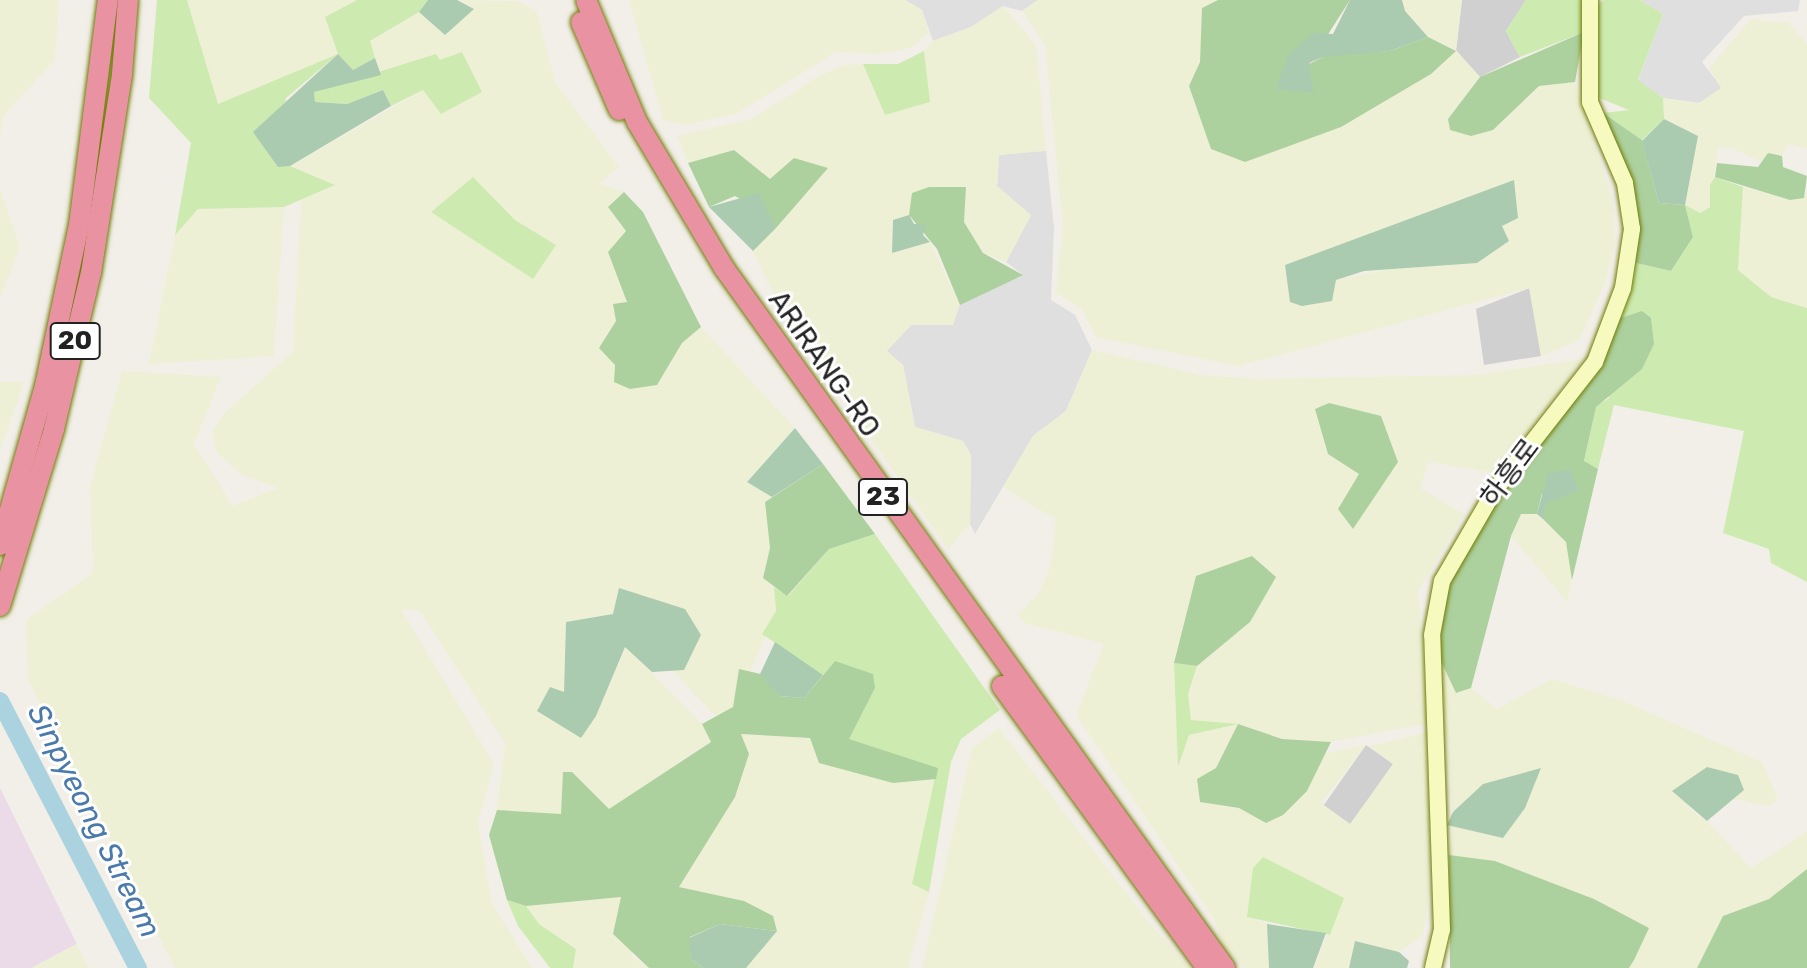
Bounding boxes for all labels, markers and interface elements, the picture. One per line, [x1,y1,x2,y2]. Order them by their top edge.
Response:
street label: ARIRANG-RO [761,284,887,444]
road number: 20 [49,319,101,363]
street label: 하흥로 [1473,432,1547,514]
road number: 23 [857,475,909,519]
water label: Sinpyeong Stream [20,698,168,944]

